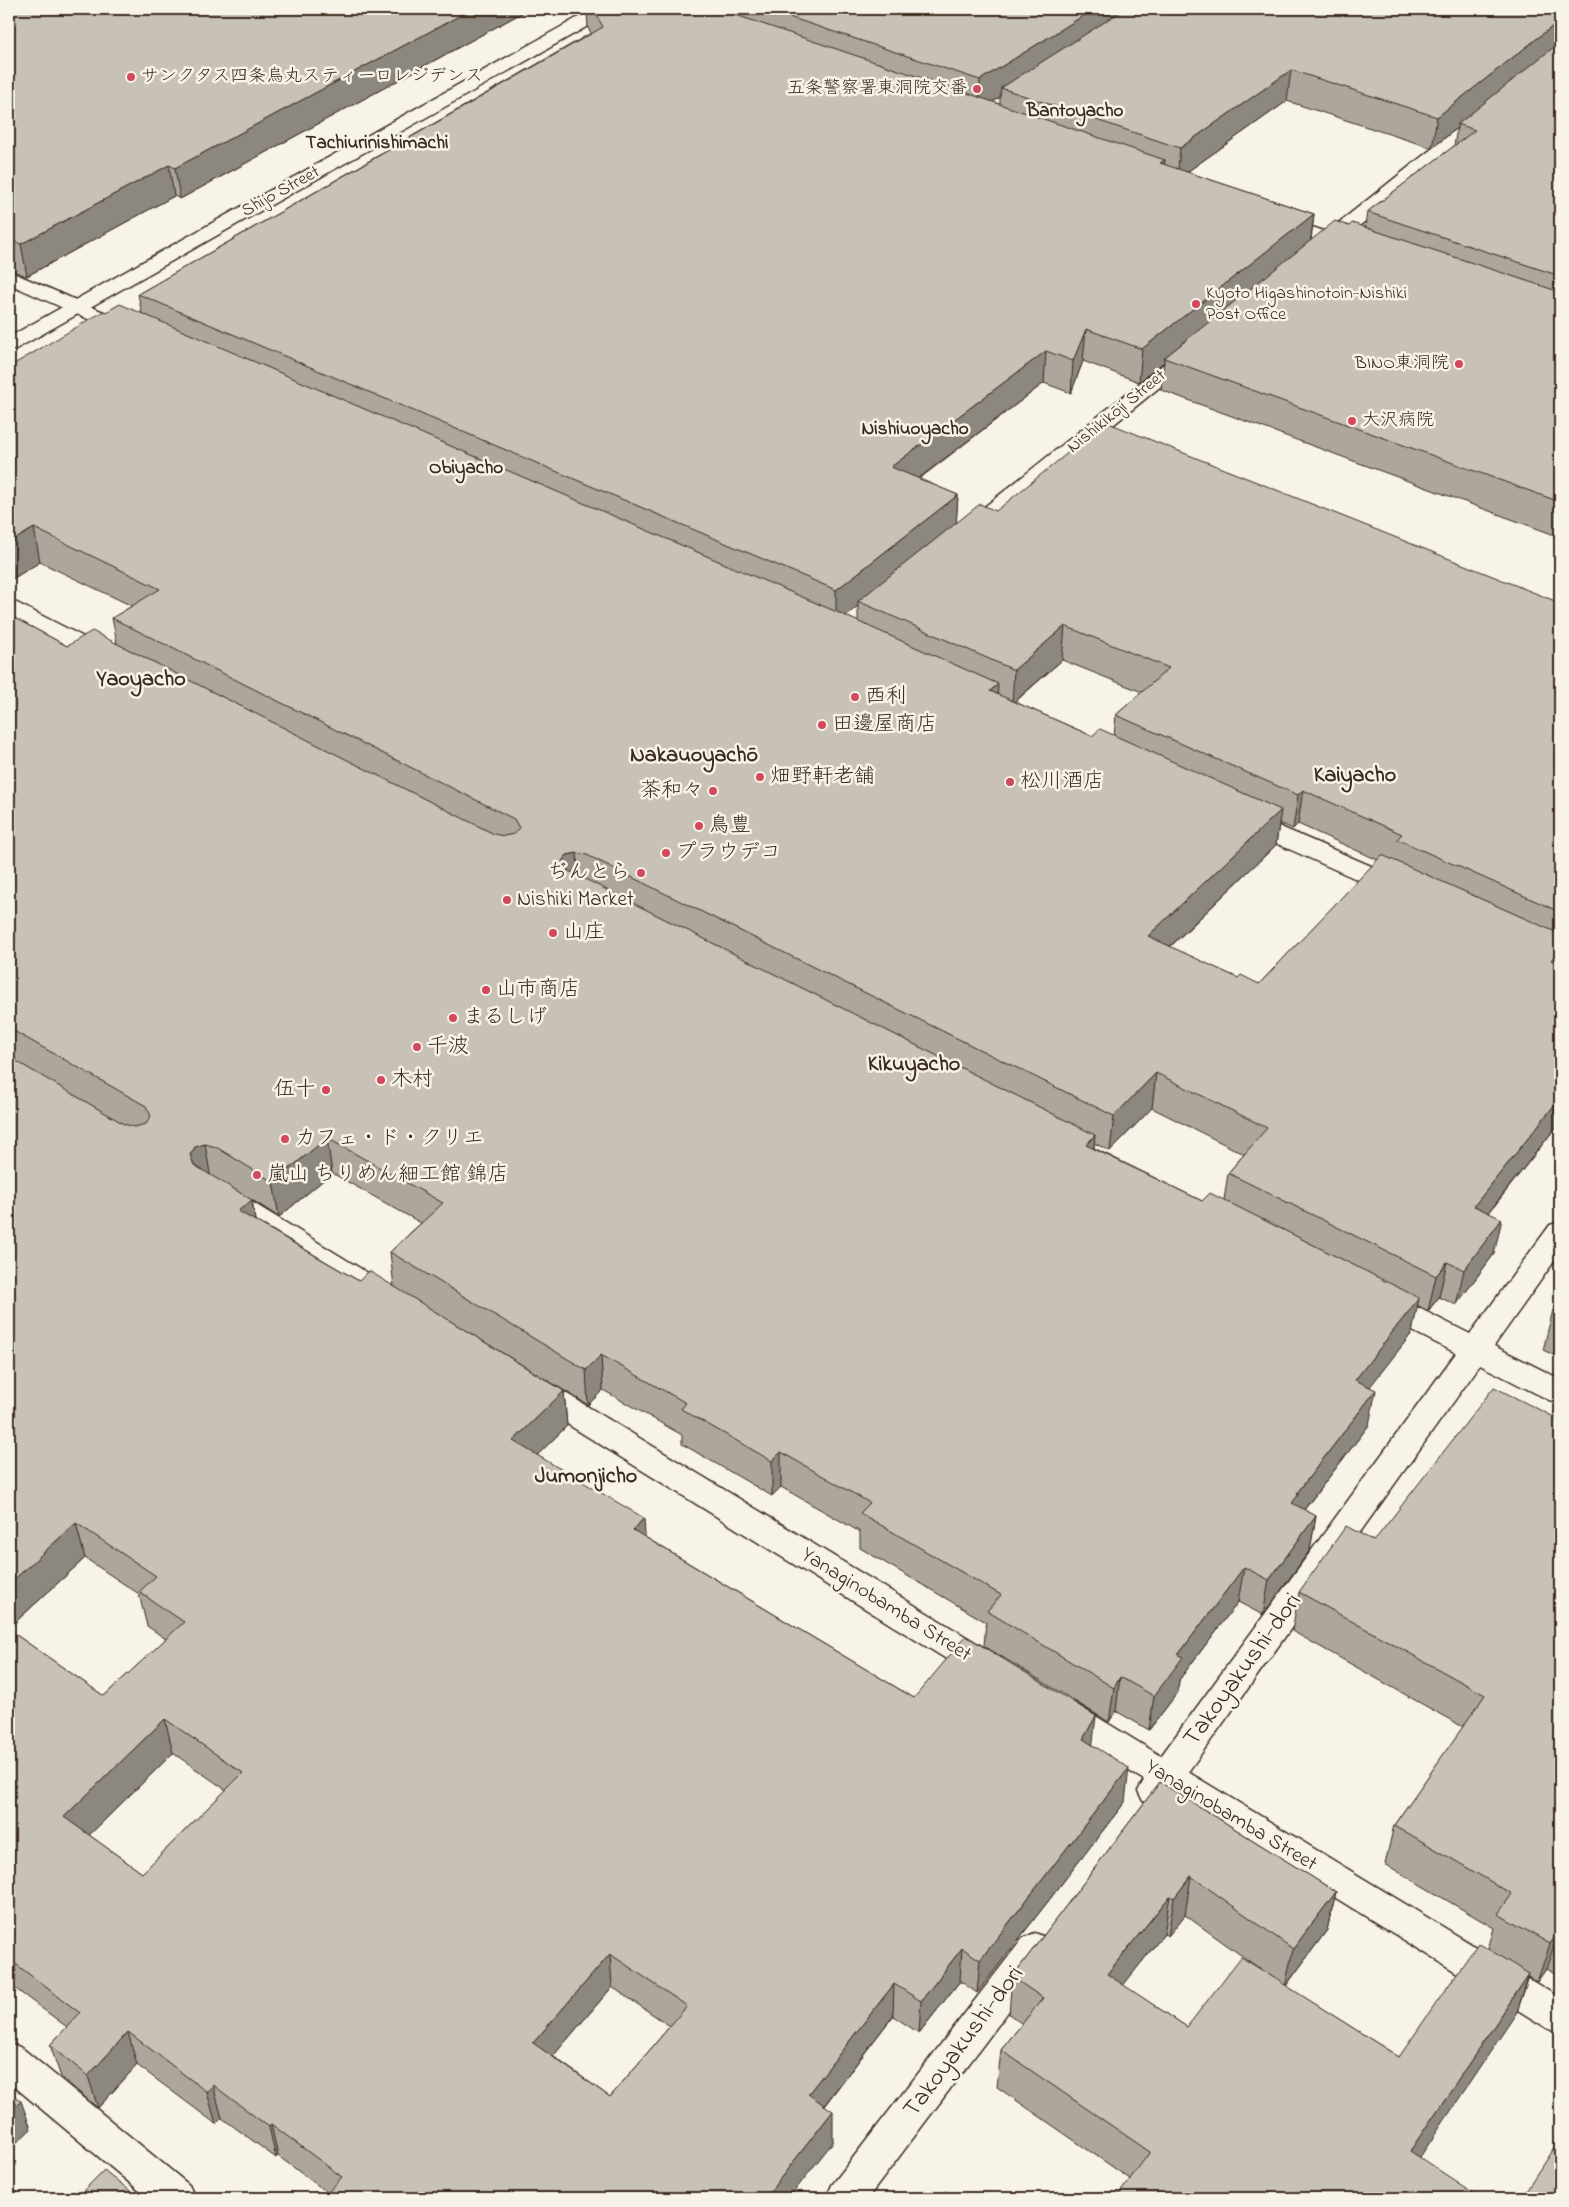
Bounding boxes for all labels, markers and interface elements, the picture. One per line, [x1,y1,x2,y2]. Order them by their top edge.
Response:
place label: サンクタス四条烏丸スティーロレジデンス [141,64,483,90]
marker: サンクタス四条烏丸スティーロレジデンス [125,71,137,83]
place label: 五条警察署東洞院交番 [787,76,967,102]
marker: 五条警察署東洞院交番 [971,83,983,95]
district label: Bantoyacho [1026,98,1124,127]
district label: Tachiurinishimachi [306,130,448,157]
street label: Shijo Street [237,160,325,224]
place label: Kyoto Higashinotoin-Nishiki Post Office [1206,281,1407,328]
marker: Kyoto Higashinotoin-Nishiki Post Office [1190,298,1202,310]
place label: BINO東洞院 [1354,351,1449,377]
marker: BINO東洞院 [1453,358,1465,370]
street label: Nishikikōji Street [1062,364,1172,460]
place label: 大沢病院 [1362,408,1434,434]
marker: 大沢病院 [1346,415,1358,427]
district label: Nishiuoyacho [861,416,969,445]
district label: Obiyacho [429,455,503,484]
district label: Yaoyacho [95,664,186,697]
place label: 西利 [865,682,907,712]
marker: 西利 [849,691,861,703]
place label: 田邊屋商店 [832,710,937,740]
marker: 田邊屋商店 [816,719,828,731]
district label: Nakauoyachō [630,740,758,773]
district label: Kaiyacho [1314,760,1396,793]
place label: 畑野軒老舗 [770,762,875,792]
place label: 松川酒店 [1020,767,1104,797]
marker: 畑野軒老舗 [754,771,766,783]
place label: 茶和々 [640,776,703,806]
marker: 松川酒店 [1004,776,1016,788]
marker: 茶和々 [707,785,719,797]
place label: 鳥豊 [709,811,751,841]
marker: 鳥豊 [693,820,705,832]
place label: プラウデコ [676,838,781,868]
marker: プラウデコ [660,847,672,859]
place label: ぢんとら [547,858,631,888]
marker: ぢんとら [635,867,647,879]
place label: Nishiki Market [517,885,634,915]
marker: Nishiki Market [501,894,513,906]
place label: 山庄 [563,918,605,948]
marker: 山庄 [547,927,559,939]
place label: 山市商店 [496,975,580,1005]
marker: 山市商店 [480,984,492,996]
place label: まるしげ [463,1003,547,1033]
marker: まるしげ [447,1012,459,1024]
place label: 千波 [427,1032,469,1062]
marker: 千波 [411,1041,423,1053]
district label: Kikuyacho [868,1049,960,1082]
place label: 木村 [391,1065,433,1095]
marker: 木村 [375,1074,387,1086]
place label: 伍十 [274,1075,316,1105]
marker: 伍十 [320,1084,332,1096]
place label: カフェ・ド・クリエ [295,1124,484,1154]
marker: カフェ・ド・クリエ [279,1133,291,1145]
place label: 嵐山 ちりめん細工館 錦店 [267,1160,509,1190]
marker: 嵐山 ちりめん細工館 錦店 [251,1169,263,1181]
district label: Jumonjicho [535,1461,637,1493]
street label: Yanaginobamba Street [794,1540,977,1671]
street label: Takoyakushi-dori [1175,1586,1312,1755]
street label: Yanaginobamba Street [1138,1753,1323,1881]
street label: Takoyakushi-dori [895,1958,1034,2126]

